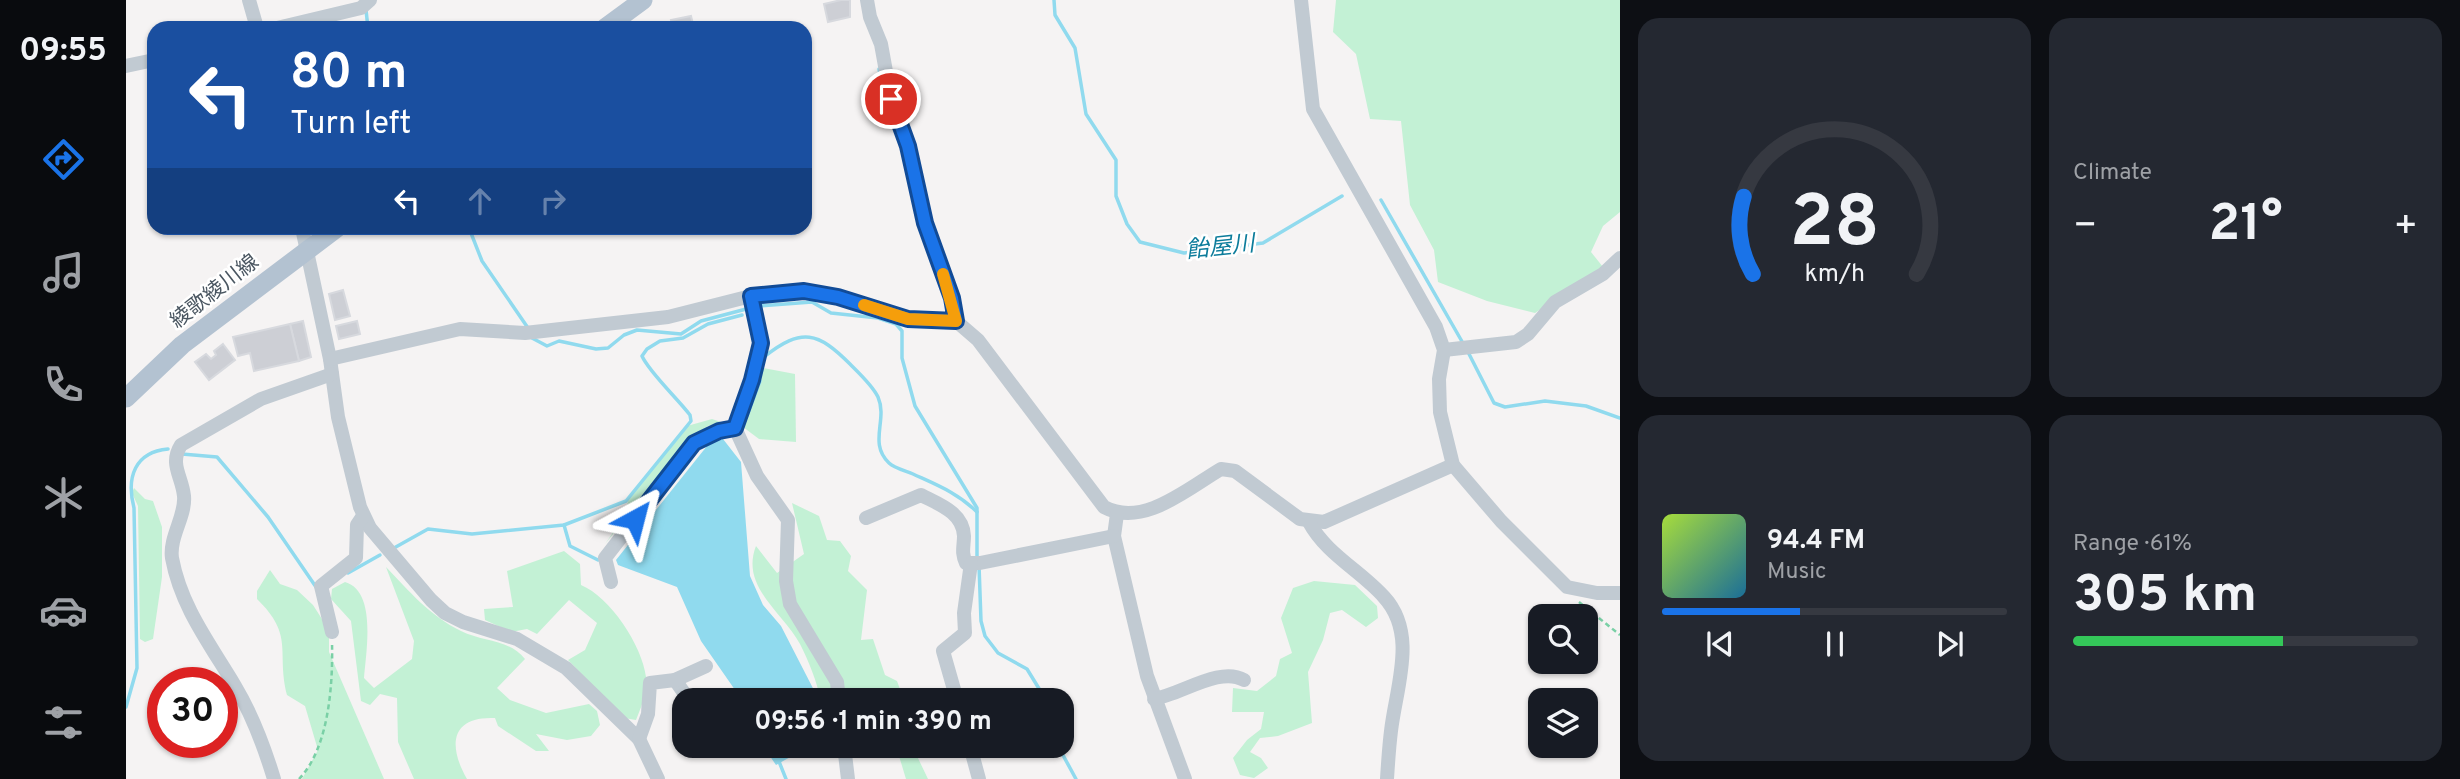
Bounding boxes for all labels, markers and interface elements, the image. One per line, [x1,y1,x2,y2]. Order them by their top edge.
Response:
text: 09:55 [19,32,107,72]
text: 80 m [290,44,407,106]
icon: left [175,49,266,140]
pin [861,69,921,129]
icon: arrive [872,80,910,118]
text: Turn left [290,105,411,145]
icon: directions [39,135,88,184]
text: Climate [2073,159,2152,188]
text: 28 [1789,180,1880,272]
icon: left [388,182,426,220]
icon: ahead [461,182,499,220]
icon: right [534,182,572,220]
text: 21° [2208,193,2283,259]
text: − [2073,203,2098,252]
text: + [2393,203,2418,252]
water label: 飴屋川 [1184,230,1259,267]
icon: music [39,248,88,297]
street label: 綾歌綾川線 [165,249,265,335]
text: km/h [1804,258,1865,290]
icon: phone [39,360,88,409]
icon: climate [39,473,88,522]
position arrow [598,482,672,556]
text: 94.4 FM [1767,525,1865,558]
text: Range · 61% [2073,530,2192,559]
text: Music [1767,558,1827,587]
text: 305 km [2073,564,2257,630]
icon: car [39,586,88,635]
map controls [1528,604,1598,758]
button: search [1528,604,1598,674]
icon: previous [1701,625,1739,663]
icon: pause [1816,625,1854,663]
icon: next [1931,625,1969,663]
speed limit sign: 30 [147,667,238,758]
button: layers [1528,688,1598,758]
icon: filters [39,698,88,747]
text: 09:56 · 1 min · 390 m [754,706,992,739]

